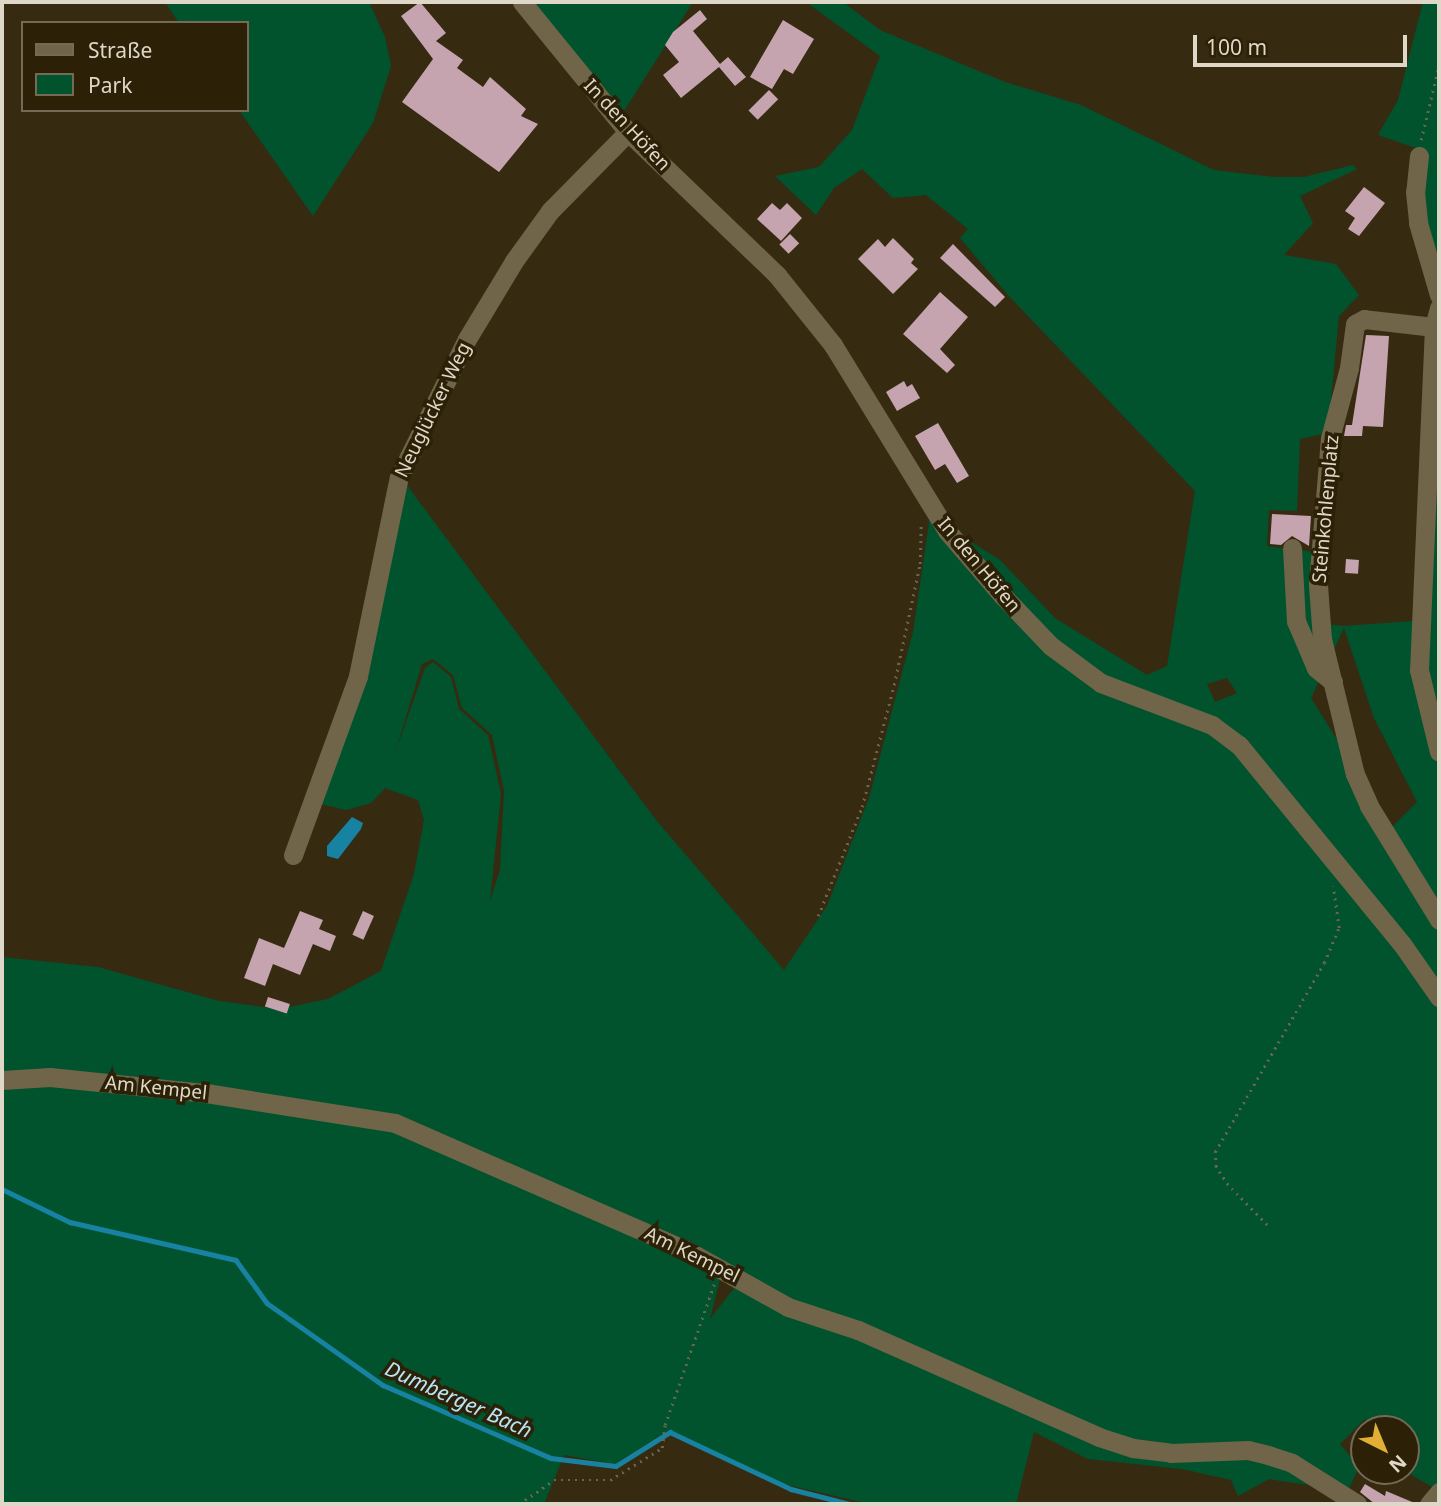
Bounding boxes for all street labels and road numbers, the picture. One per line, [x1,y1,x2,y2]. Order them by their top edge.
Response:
street label: In den Höfen [579,75,675,175]
street label: Neuglücker Weg [390,339,476,481]
street label: Steinkohlenplatz [1308,434,1344,584]
street label: In den Höfen [933,513,1025,617]
street label: Am Kempel [104,1071,208,1105]
street label: Am Kempel [641,1222,743,1288]

